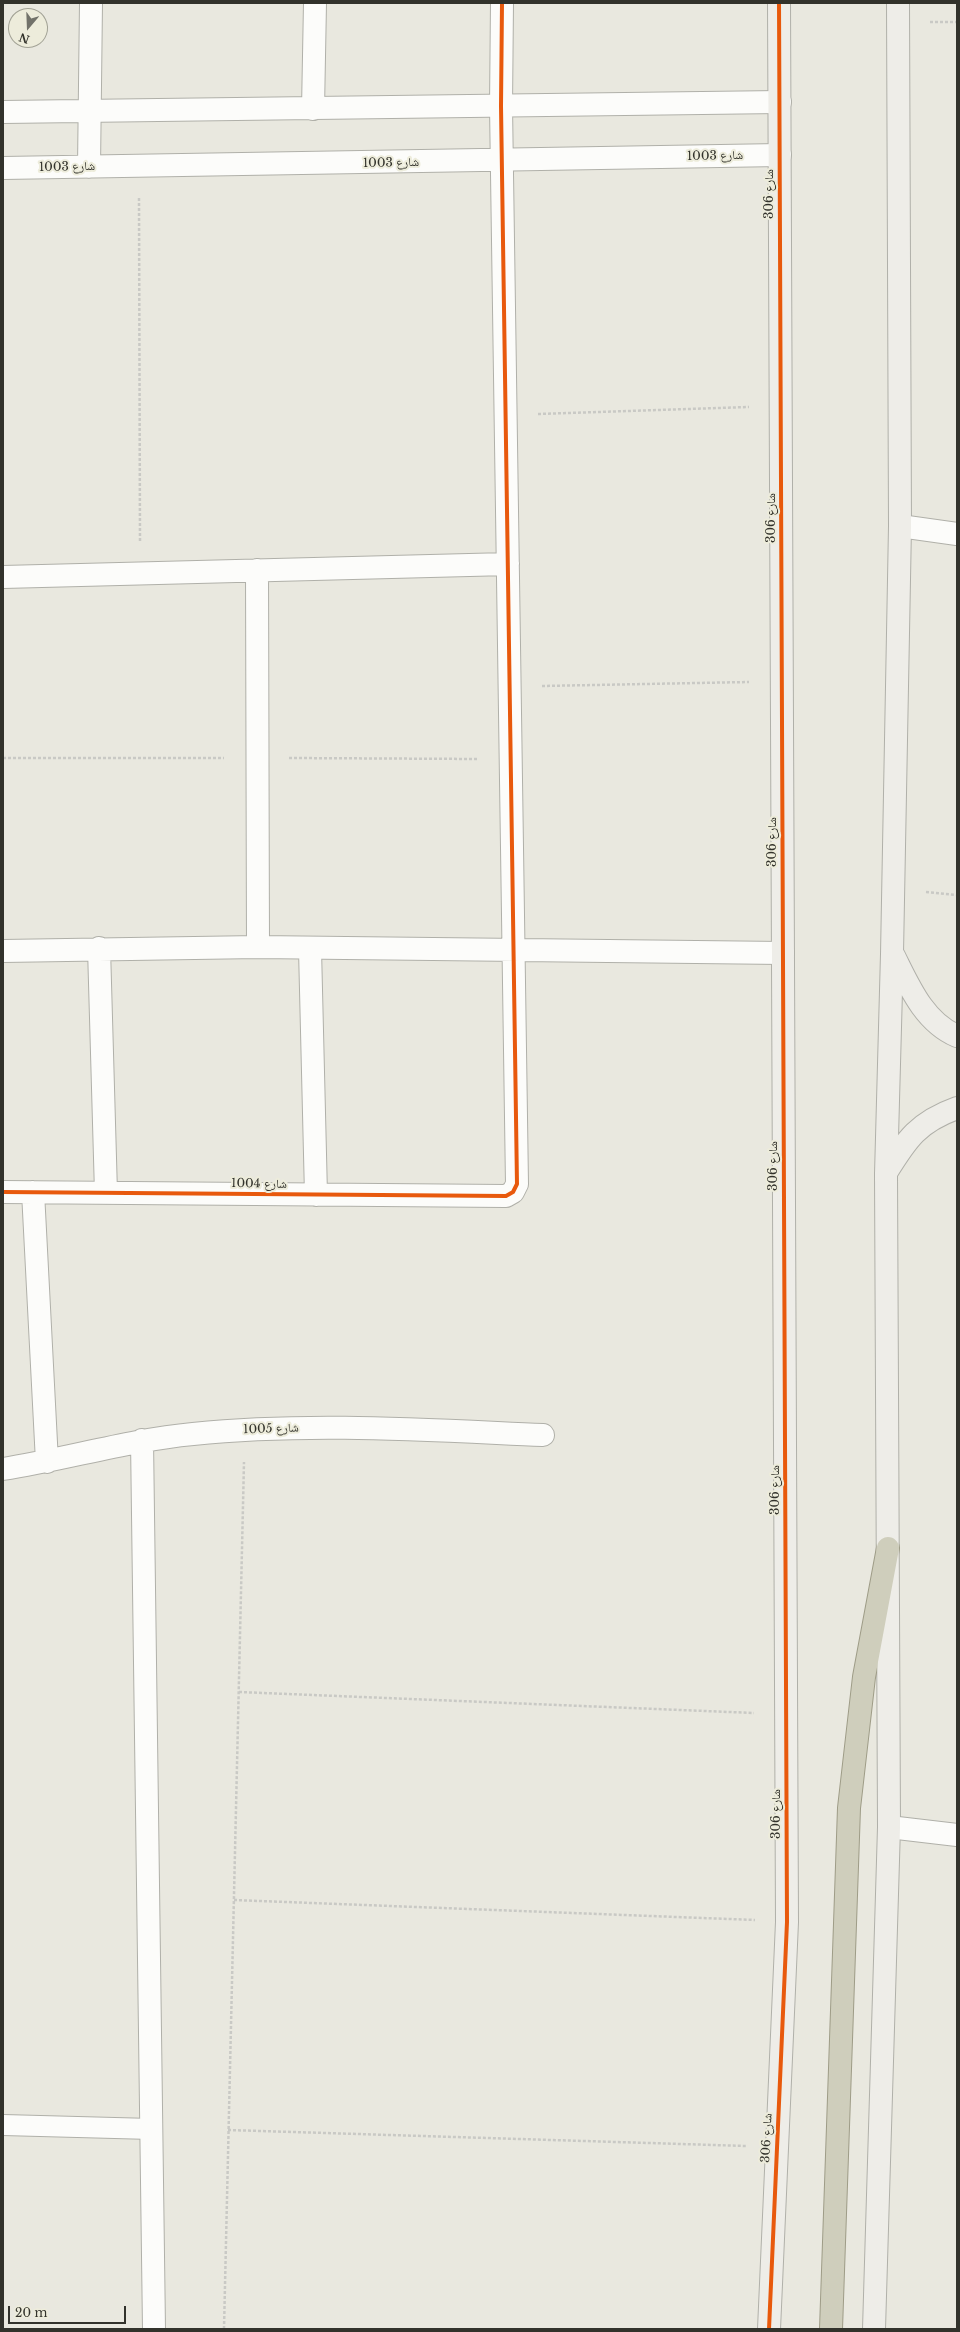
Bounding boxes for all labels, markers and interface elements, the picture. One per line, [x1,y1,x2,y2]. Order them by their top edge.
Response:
north arrow [8,8,48,48]
text: N [17,30,32,47]
street label: شارع 1003 [687,148,743,164]
street label: شارع 1003 [363,155,419,171]
street label: شارع 1003 [39,159,95,175]
street label: شارع 306 [763,169,777,219]
street label: شارع 306 [765,493,779,543]
street label: شارع 306 [766,817,780,867]
street label: شارع 306 [767,1141,781,1191]
street label: شارع 1004 [231,1176,287,1192]
street label: شارع 1005 [243,1421,299,1437]
street label: شارع 306 [769,1465,783,1515]
street label: شارع 306 [770,1789,784,1839]
street label: شارع 306 [759,2113,775,2163]
scale bar [10,2298,128,2324]
text: 20 m [15,2305,47,2320]

